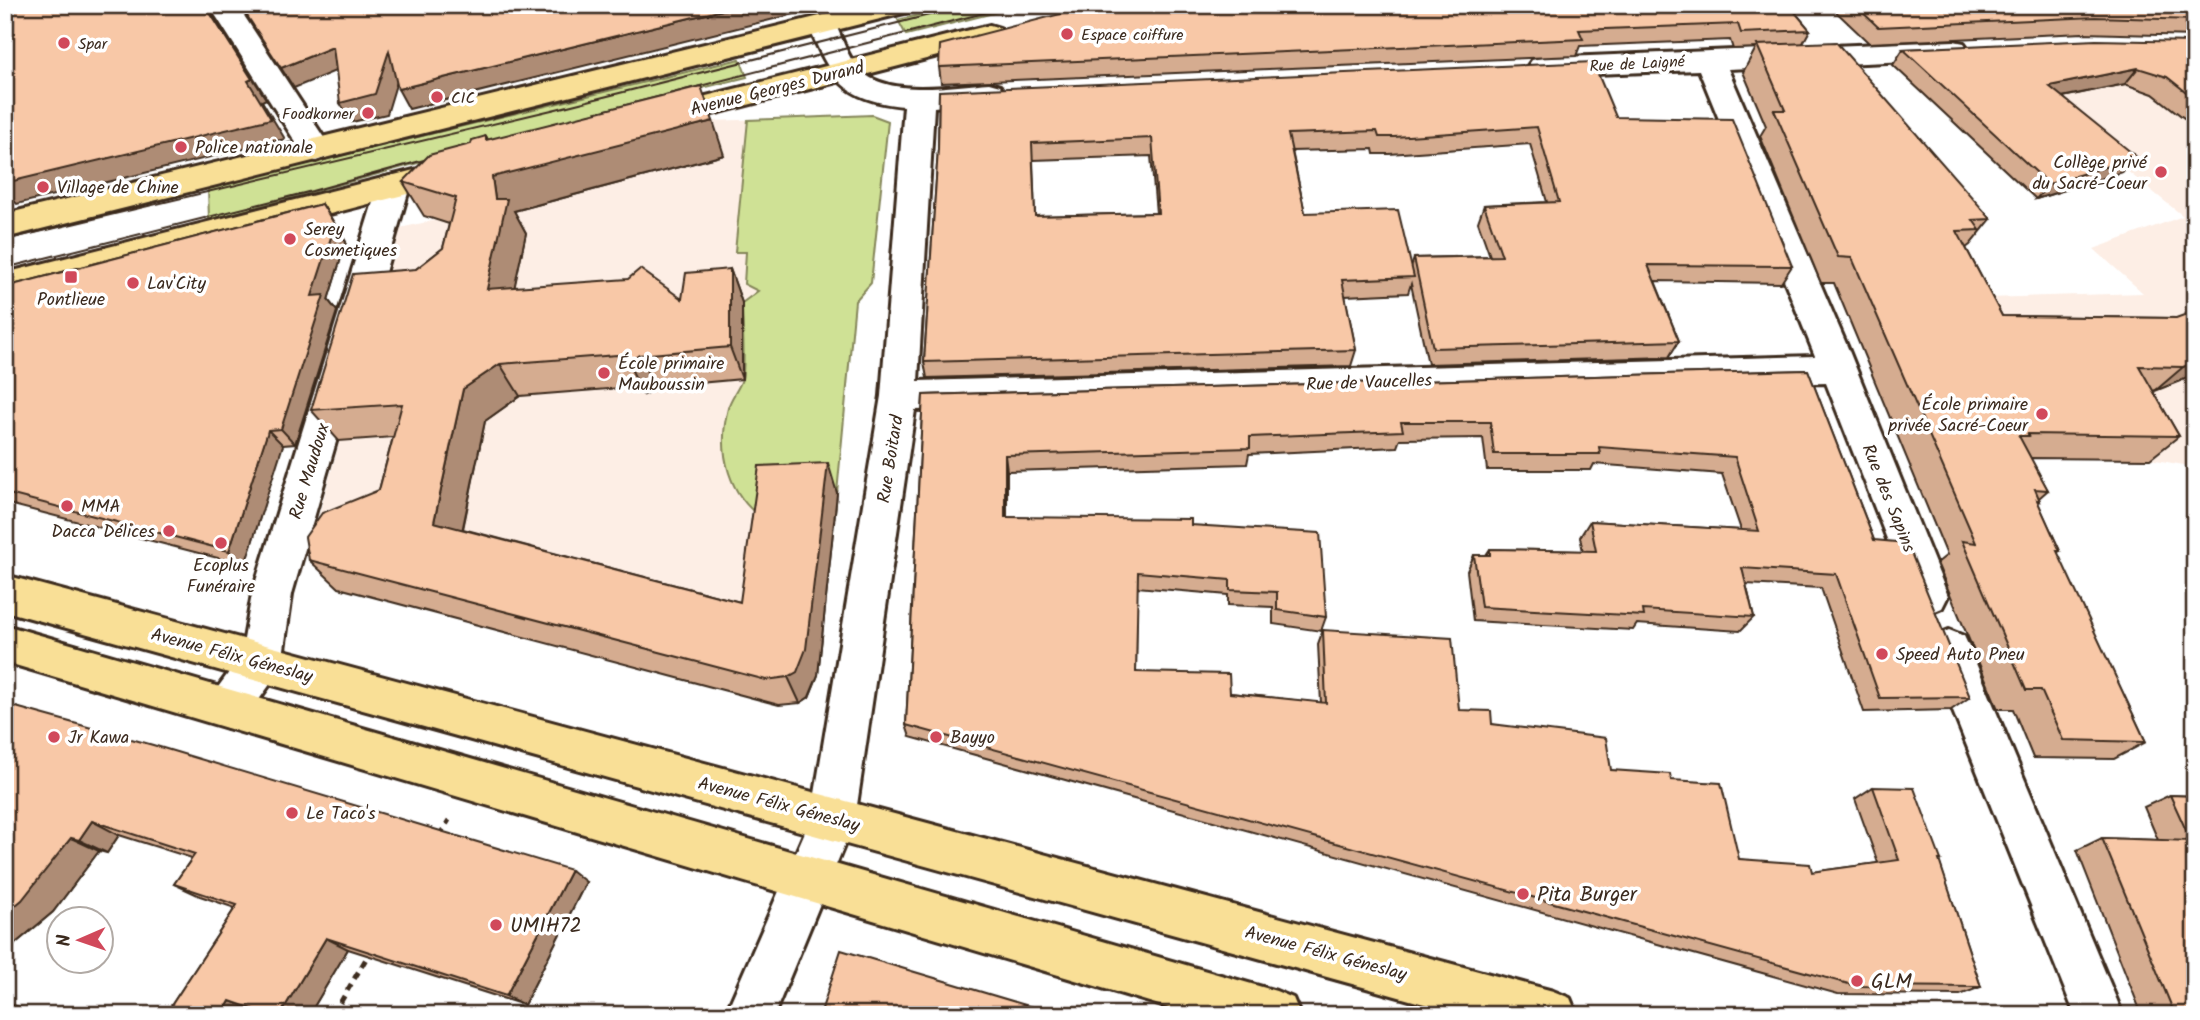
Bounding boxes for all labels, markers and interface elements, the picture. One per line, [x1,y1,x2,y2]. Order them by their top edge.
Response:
place label: Espace coiffure [1081,23,1183,48]
marker: Espace coiffure [1059,26,1075,42]
place label: Spar [78,32,109,57]
marker: Spar [56,35,72,51]
street label: Rue de Laigné [1589,49,1686,79]
street label: Avenue Georges Durand [687,54,868,125]
place label: CIC [451,86,475,111]
marker: CIC [429,89,445,105]
place label: Foodkorner [282,102,356,127]
marker: Foodkorner [360,105,376,121]
place label: Police nationale [195,134,313,163]
marker: Police nationale [173,139,189,155]
place label: Collège privé du Sacré-Coeur [2032,149,2148,199]
marker: Collège privé du Sacré-Coeur [2153,164,2169,180]
place label: Village de Chine [57,174,179,203]
marker: Village de Chine [35,179,51,195]
place label: Serey Cosmetiques [304,216,398,266]
marker: Serey Cosmetiques [282,231,298,247]
marker: Pontlieue [63,269,79,285]
place label: Lav'City [147,270,207,299]
marker: Lav'City [125,275,141,291]
place label: Pontlieue [37,286,105,315]
place label: École primaire Mauboussin [618,350,724,400]
marker: École primaire Mauboussin [596,365,612,381]
street label: Rue de Vaucelles [1305,367,1433,400]
place label: École primaire privée Sacré-Coeur [1888,391,2029,441]
marker: École primaire privée Sacré-Coeur [2034,406,2050,422]
street label: Rue Boitard [870,412,913,505]
street label: Rue Maudoux [282,419,339,523]
street label: Rue des Sapins [1853,440,1923,557]
place label: MMA [81,493,120,522]
marker: MMA [59,498,75,514]
place label: Dacca Délices [51,518,155,547]
marker: Dacca Délices [161,523,177,539]
marker: Ecoplus Funéraire [213,535,229,551]
place label: Ecoplus Funéraire [187,552,255,602]
street label: Avenue Félix Géneslay [147,621,316,692]
place label: Speed Auto Pneu [1896,641,2025,670]
marker: Speed Auto Pneu [1874,646,1890,662]
place label: Jr Kawa [68,724,129,753]
place label: Bayyo [950,724,995,753]
marker: Jr Kawa [46,729,62,745]
marker: Bayyo [928,729,944,745]
street label: Avenue Félix Géneslay [694,770,863,841]
place label: Le Taco's [306,800,376,829]
marker: Le Taco's [284,805,300,821]
place label: Pita Burger [1537,879,1638,912]
marker: Pita Burger [1515,886,1531,902]
north arrow [46,904,116,974]
place label: UMIH72 [510,910,582,943]
marker: UMIH72 [488,917,504,933]
street label: Avenue Félix Géneslay [1241,919,1410,990]
text: N [50,934,80,947]
place label: GLM [1871,966,1912,999]
marker: GLM [1849,973,1865,989]

